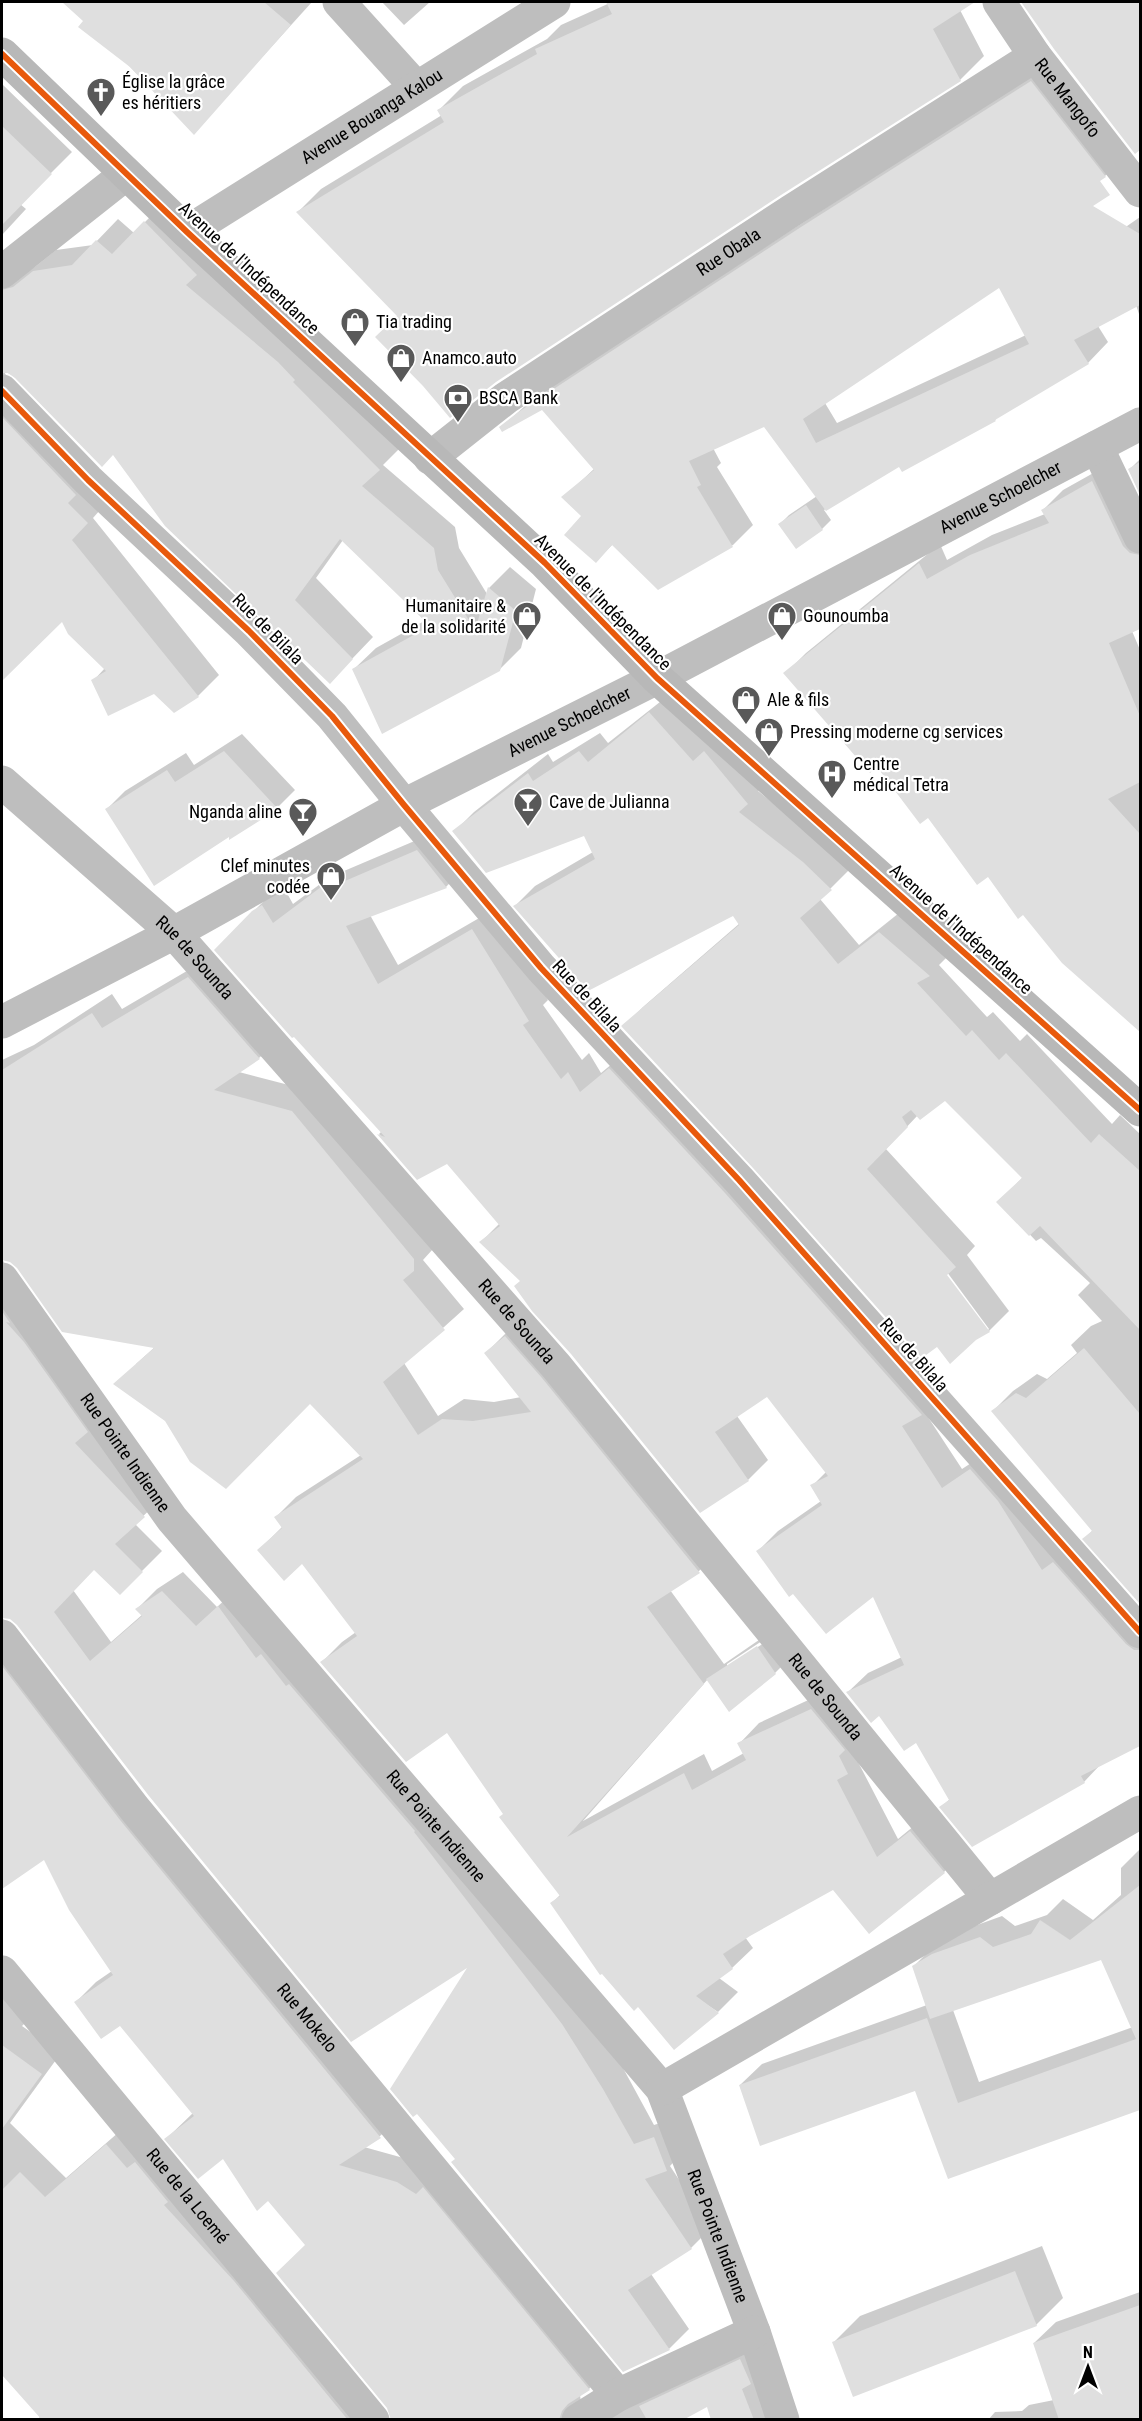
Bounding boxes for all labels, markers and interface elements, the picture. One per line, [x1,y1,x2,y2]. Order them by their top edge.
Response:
street label: Rue Mangofo [1031,54,1105,141]
street label: Avenue Bouanga Kalou [297,64,446,168]
place label: Église la grâce es héritiers [122,71,225,113]
church icon: Église la grâce es héritiers [85,76,117,118]
street label: Avenue de l'Indépendance [175,197,324,338]
street label: Rue Obala [692,223,764,280]
shop icon: Tia trading [339,306,371,348]
place label: Tia trading [376,311,452,332]
shop icon: Anamco.auto [385,342,417,384]
place label: Anamco.auto [422,347,517,368]
bank icon: BSCA Bank [442,382,474,424]
place label: BSCA Bank [479,387,558,408]
street label: Avenue Schoelcher [936,456,1065,538]
street label: Avenue de l'Indépendance [531,529,676,674]
street label: Rue de Bilala [228,589,308,669]
place label: Humanitaire & de la solidarité [401,595,506,637]
shop icon: Humanitaire & de la solidarité [511,600,543,642]
shop icon: Gounoumba [766,600,798,642]
place label: Gounoumba [803,605,889,626]
street label: Avenue Schoelcher [504,682,635,761]
shop icon: Ale & fils [730,684,762,726]
place label: Ale & fils [767,689,829,710]
shop icon: Pressing moderne cg services [753,716,785,758]
place label: Pressing moderne cg services [790,721,1003,742]
place label: Centre médical Tetra [853,753,949,795]
hospital icon: Centre médical Tetra [816,758,848,800]
bar icon: Cave de Julianna [512,786,544,828]
place label: Cave de Julianna [549,791,670,812]
bar icon: Nganda aline [287,796,319,838]
place label: Nganda aline [189,801,282,822]
place label: Clef minutes codée [220,855,310,897]
street label: Avenue de l'Indépendance [886,859,1037,998]
shop icon: Clef minutes codée [315,860,347,902]
street label: Rue de Sounda [152,911,238,1003]
street label: Rue de Bilala [548,955,626,1036]
street label: Rue de Sounda [474,1275,560,1368]
street label: Rue de Bilala [876,1314,953,1396]
street label: Rue Pointe Indienne [76,1389,175,1516]
street label: Rue de Sounda [784,1649,867,1744]
street label: Rue Pointe Indienne [382,1765,490,1886]
street label: Rue Mokelo [273,1979,342,2056]
street label: Rue de la Loemé [142,2144,233,2248]
street label: Rue Pointe Indienne [683,2166,753,2306]
north arrow [1058,2337,1118,2397]
text: N [1083,2343,1093,2362]

